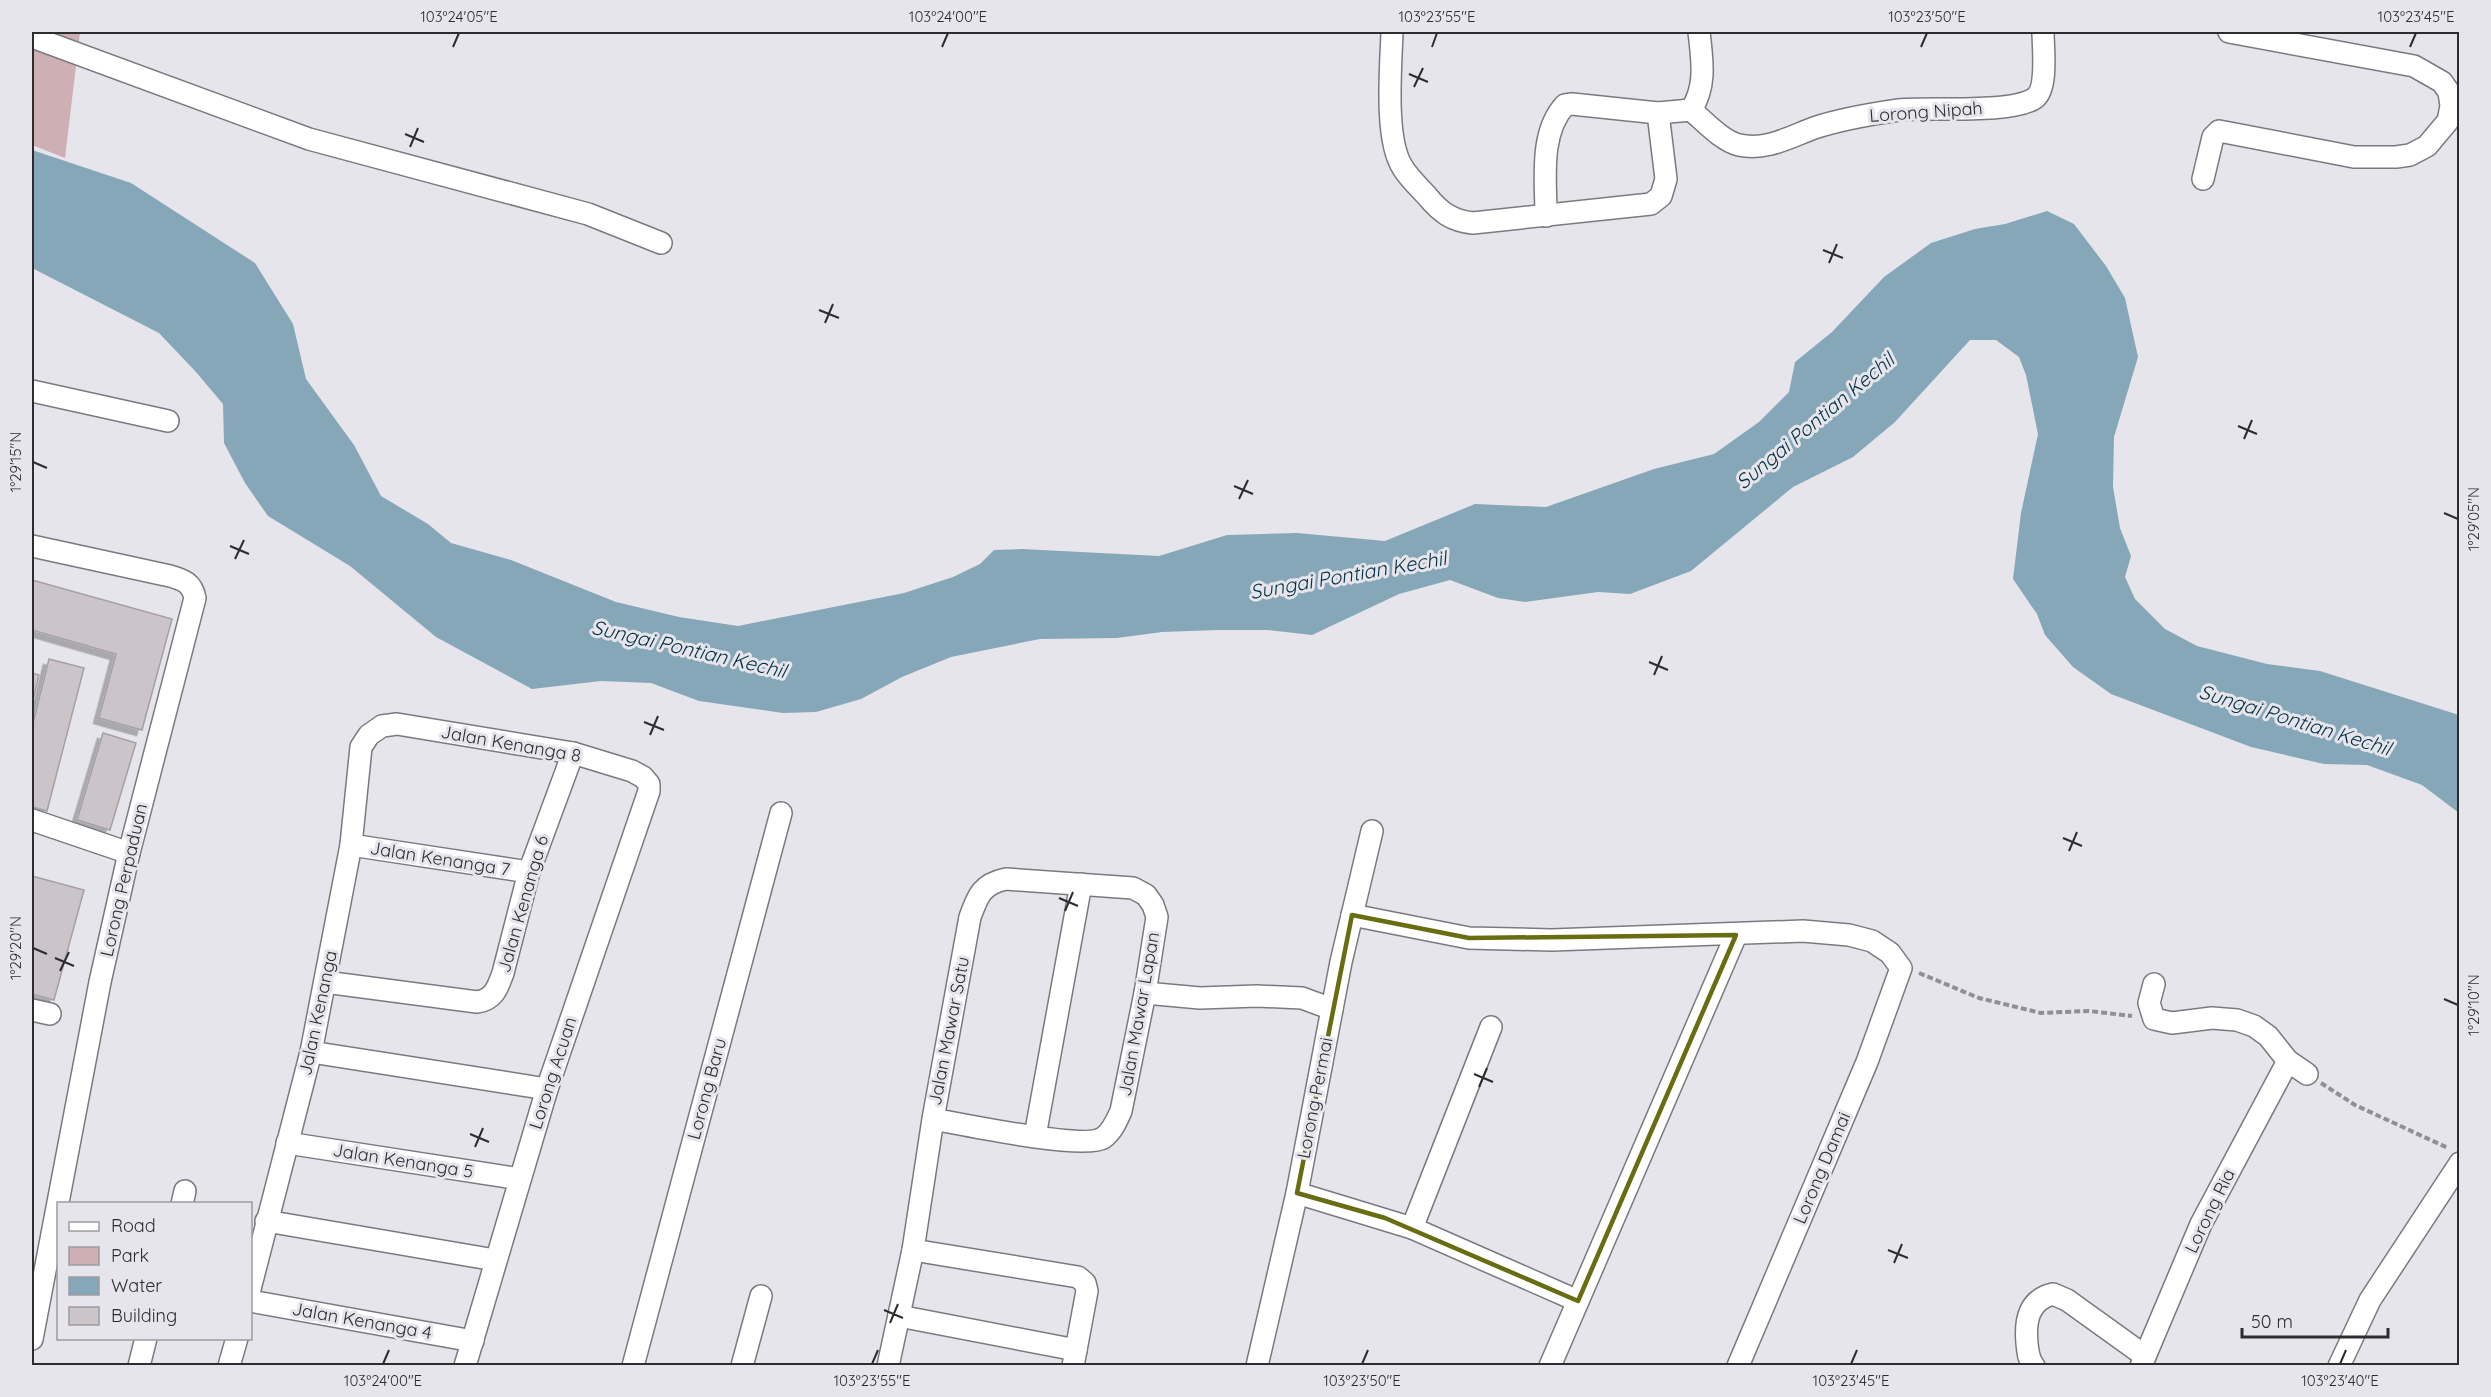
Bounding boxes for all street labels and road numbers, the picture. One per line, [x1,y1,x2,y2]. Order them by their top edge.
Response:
street label: Lorong Nipah [1869,96,1983,127]
street label: Jalan Kenanga 8 [439,720,583,767]
street label: Lorong Perpaduan [95,801,152,959]
street label: Jalan Kenanga 6 [492,832,553,975]
street label: Jalan Kenanga 7 [368,836,512,881]
street label: Jalan Mawar Lapan [1113,930,1164,1098]
street label: Jalan Kenanga [293,948,342,1078]
street label: Jalan Mawar Satu [923,955,974,1107]
street label: Lorong Acuan [524,1014,582,1132]
street label: Lorong Permai [1291,1035,1338,1161]
street label: Lorong Baru [682,1036,731,1142]
street label: Lorong Damai [1788,1108,1855,1227]
street label: Jalan Kenanga 5 [331,1138,475,1183]
street label: Lorong Ria [2179,1165,2240,1257]
street label: Jalan Kenanga 4 [290,1297,434,1344]

